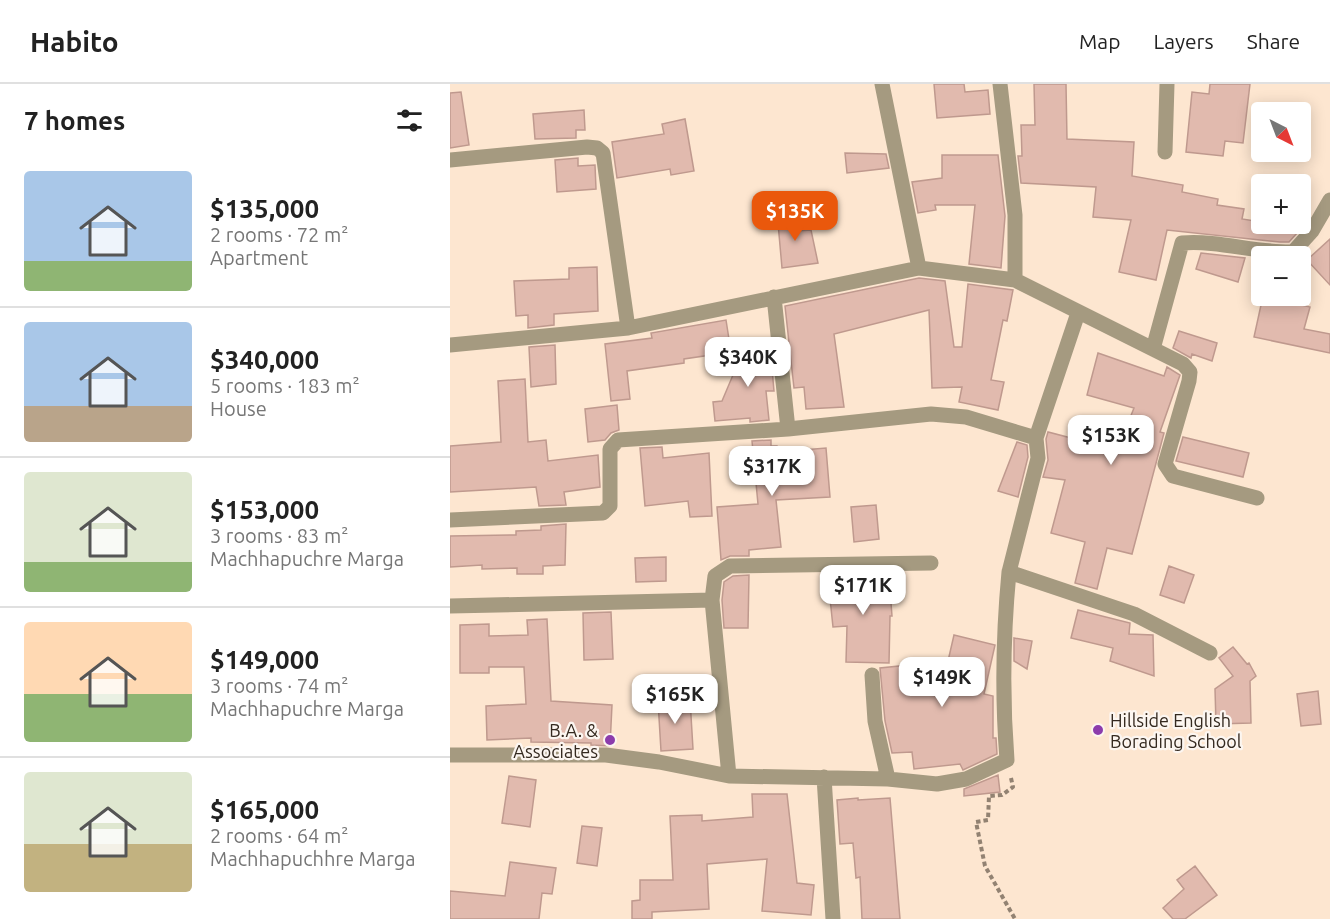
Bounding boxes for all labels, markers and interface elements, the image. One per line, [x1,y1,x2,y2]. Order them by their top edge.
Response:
text: Habito [30,26,119,57]
text: Map [1079,29,1120,53]
text: Layers [1153,29,1214,53]
text: Share [1247,29,1300,53]
north arrow [1251,102,1311,162]
map controls [1251,102,1311,306]
icon: filters [393,104,426,137]
text: 7 homes [24,106,125,135]
button: + [1251,174,1311,234]
pin: $135K [753,191,837,242]
text: $135,000 [210,194,319,223]
icon: home [72,195,144,267]
text: $135K [766,199,824,222]
text: 2 rooms · 72 m² [210,223,348,246]
text: Apartment [210,246,308,269]
button: − [1251,246,1311,306]
pin: $340K [706,337,790,388]
text: $340,000 [210,345,319,374]
text: $340K [719,345,777,368]
icon: home [72,346,144,418]
text: 5 rooms · 183 m² [210,374,360,397]
text: House [210,397,267,420]
pin: $153K [1069,415,1153,466]
text: $153K [1082,423,1140,446]
pin: $317K [730,446,814,497]
text: $317K [743,454,801,477]
text: $153,000 [210,495,319,524]
icon: home [72,496,144,568]
text: 3 rooms · 83 m² [210,524,348,547]
text: Machhapuchre Marga [210,547,404,570]
pin: $171K [821,565,905,616]
text: $171K [834,573,892,596]
text: $149,000 [210,645,319,674]
icon: home [72,646,144,718]
pin: $149K [900,657,984,708]
text: $149K [913,665,971,688]
text: 3 rooms · 74 m² [210,674,348,697]
pin: $165K [633,674,717,725]
text: $165K [646,682,704,705]
text: Machhapuchre Marga [210,697,404,720]
place label: Hillside English Borading School [1110,710,1242,751]
place label: B.A. & Associates [513,720,598,761]
marker: Hillside English Borading School [1091,723,1105,737]
marker: B.A. & Associates [603,733,617,747]
text: $165,000 [210,795,319,824]
icon: home [72,796,144,868]
text: 2 rooms · 64 m² [210,824,348,847]
text: Machhapuchhre Marga [210,847,416,870]

